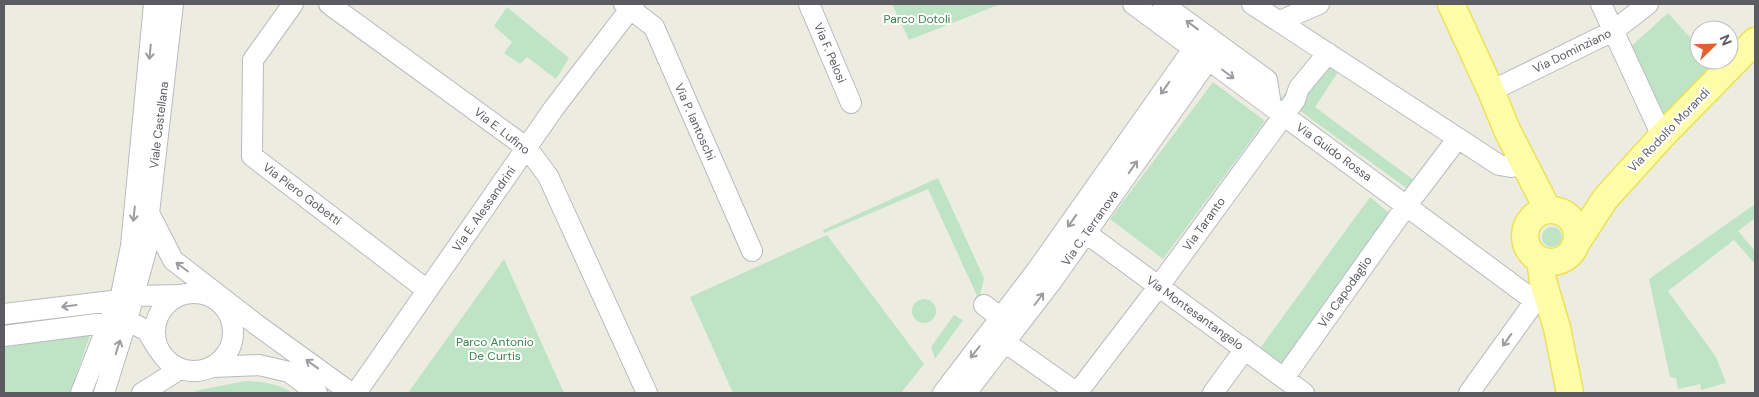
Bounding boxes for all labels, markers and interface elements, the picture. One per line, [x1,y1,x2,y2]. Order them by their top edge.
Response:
park label: Parco Dotoli [884,11,951,27]
street label: Via F. Pelosi [810,20,850,86]
one-way arrow [1185,20,1199,30]
north arrow [1689,20,1739,70]
street label: Via Dominziano [1530,25,1614,77]
text: N [1716,32,1736,48]
one-way arrow [145,44,154,60]
one-way arrow [1221,69,1235,79]
street label: Viale Castellana [146,81,172,169]
street label: Via P. Iantoschi [671,81,719,163]
one-way arrow [1160,81,1170,95]
street label: Via Rodolfo Morandi [1625,84,1714,176]
street label: Via E. Lufino [471,104,533,158]
street label: Via Guido Rossa [1293,119,1375,185]
street label: Via Piero Gobetti [259,159,345,229]
one-way arrow [1128,160,1138,174]
street label: Via E. Alessandrini [449,163,519,255]
street label: Via C. Terranova [1058,187,1122,269]
street label: Via Taranto [1179,194,1229,254]
one-way arrow [129,206,139,222]
one-way arrow [1066,214,1077,227]
street label: Via Capodaglio [1314,253,1376,331]
one-way arrow [176,261,189,272]
street label: Via Montesantangelo [1143,272,1247,354]
one-way arrow [1033,293,1044,306]
one-way arrow [61,301,77,311]
one-way arrow [1502,333,1512,347]
park label: Parco Antonio De Curtis [456,334,534,364]
one-way arrow [114,339,124,355]
one-way arrow [969,345,980,358]
one-way arrow [306,359,319,370]

